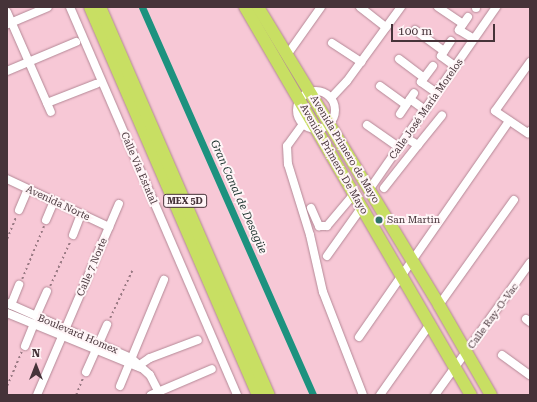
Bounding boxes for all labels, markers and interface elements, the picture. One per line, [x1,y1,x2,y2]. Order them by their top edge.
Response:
scale bar [393,16,497,42]
text: 100 m [398,24,432,38]
street label: Calle José María Morelos [387,56,465,162]
street label: Avenida Primero de Mayo [308,93,382,205]
street label: Avenida Primero De Mayo [298,102,370,216]
street label: Calle Vía Estatal [118,130,160,206]
water label: Gran Canal de Desagüe [207,138,269,256]
street label: Avenida Norte [24,183,92,223]
road number: MEX 5D [163,194,207,208]
place label: San Martin [387,214,440,226]
marker: San Martin [374,215,384,225]
street label: Calle 7 Norte [74,236,110,298]
street label: Calle Ray-O-Vac [465,281,521,351]
street label: Boulevard Homex [36,312,120,356]
north arrow [16,346,56,386]
text: N [32,347,40,360]

